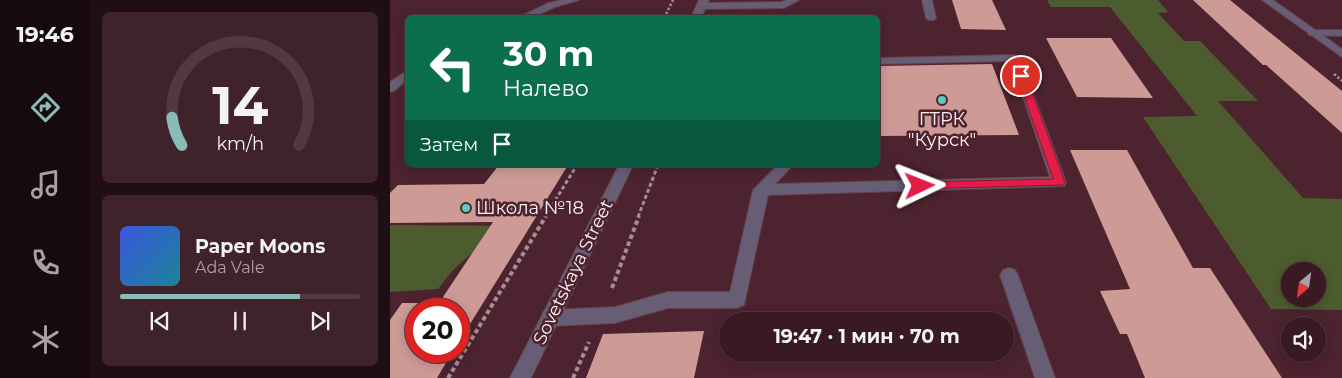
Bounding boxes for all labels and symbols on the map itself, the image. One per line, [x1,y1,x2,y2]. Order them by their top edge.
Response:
pin [1000,55,1042,97]
marker: ГТРК "Курск" [936,94,948,106]
place label: ГТРК "Курск" [908,108,976,151]
position arrow [893,159,945,211]
street label: Sovetskaya Street [528,196,618,348]
place label: Школа №18 [476,197,584,219]
marker: Школа №18 [460,202,472,214]
north arrow [1281,262,1326,308]
speed limit sign: 20 [405,298,470,363]

